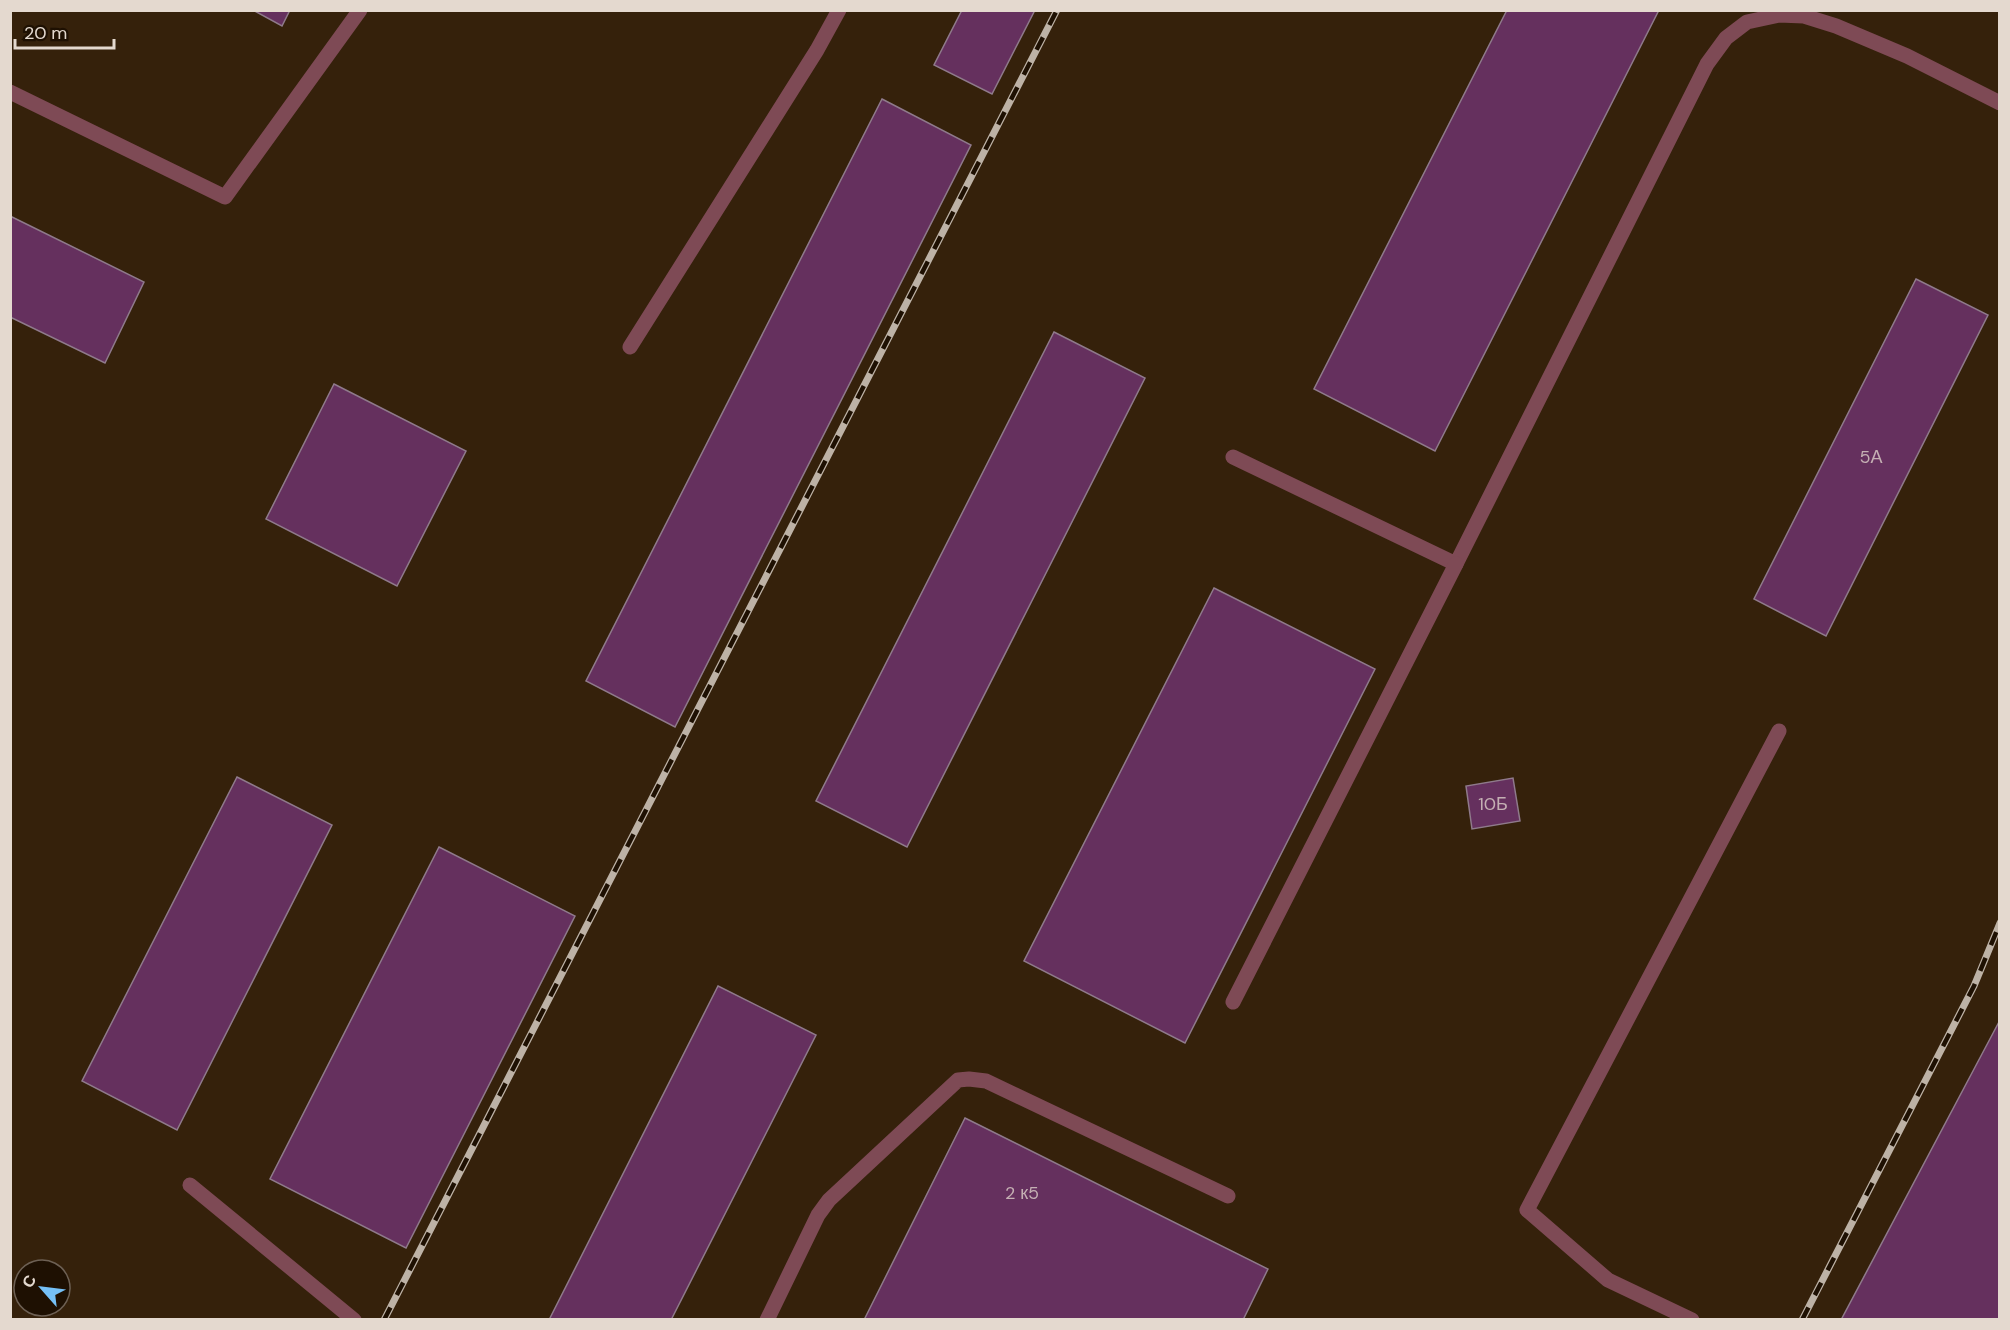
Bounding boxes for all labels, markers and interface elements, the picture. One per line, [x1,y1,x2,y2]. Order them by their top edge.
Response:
scale bar [15,12,114,50]
text: 20 m [24,21,67,45]
house number: 5А [1860,445,1883,469]
house number: 10Б [1478,792,1508,816]
house number: 2 к5 [1005,1181,1039,1205]
north arrow [12,1258,72,1318]
text: С [17,1271,41,1291]

